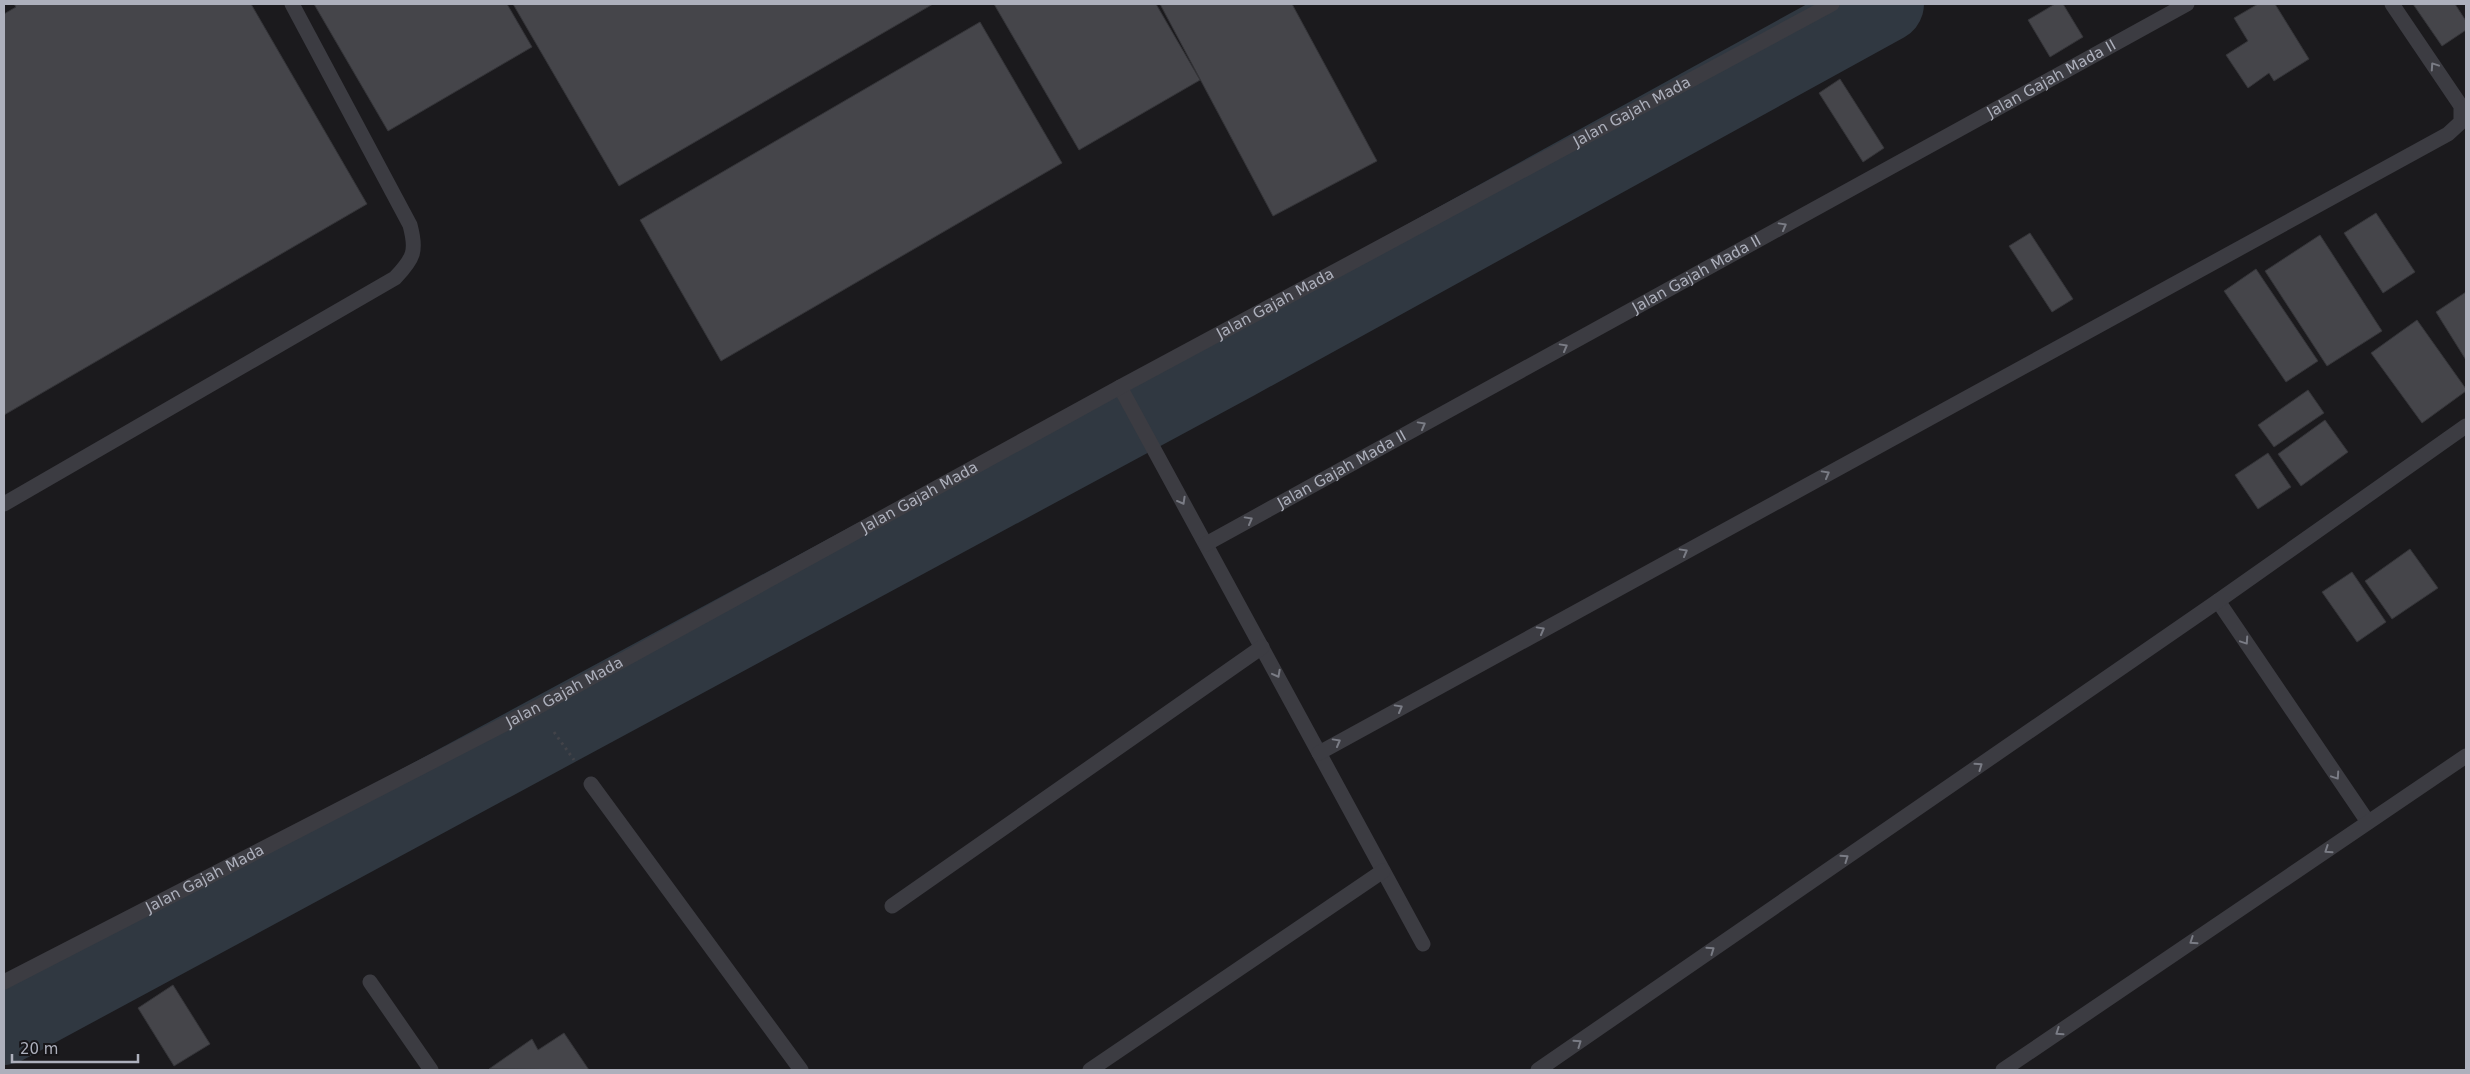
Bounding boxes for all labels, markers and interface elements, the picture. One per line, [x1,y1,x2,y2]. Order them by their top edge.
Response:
street label: Jalan Gajah Mada II [1983,36,2119,122]
one-way arrow [2430,62,2440,71]
street label: Jalan Gajah Mada [1569,73,1694,151]
one-way arrow [1778,222,1787,232]
street label: Jalan Gajah Mada II [1628,231,1764,317]
street label: Jalan Gajah Mada [1212,265,1337,343]
one-way arrow [1559,343,1568,353]
one-way arrow [1416,421,1425,431]
street label: Jalan Gajah Mada II [1273,427,1409,512]
street label: Jalan Gajah Mada [857,458,981,537]
one-way arrow [1821,471,1830,481]
one-way arrow [1176,496,1186,505]
one-way arrow [1243,517,1252,527]
one-way arrow [1679,549,1688,559]
one-way arrow [1536,627,1545,637]
one-way arrow [2239,635,2248,645]
street label: Jalan Gajah Mada [502,653,626,731]
one-way arrow [1270,669,1280,678]
one-way arrow [1393,705,1402,715]
one-way arrow [1332,739,1341,749]
one-way arrow [1973,763,1983,772]
one-way arrow [2330,770,2339,780]
street label: Jalan Gajah Mada [142,841,267,917]
one-way arrow [2324,844,2333,853]
one-way arrow [1839,855,1849,864]
one-way arrow [2189,935,2199,944]
one-way arrow [1706,947,1715,956]
one-way arrow [2055,1026,2064,1035]
scale bar [12,1032,139,1064]
text: 20 m [20,1040,58,1058]
one-way arrow [1572,1040,1581,1049]

